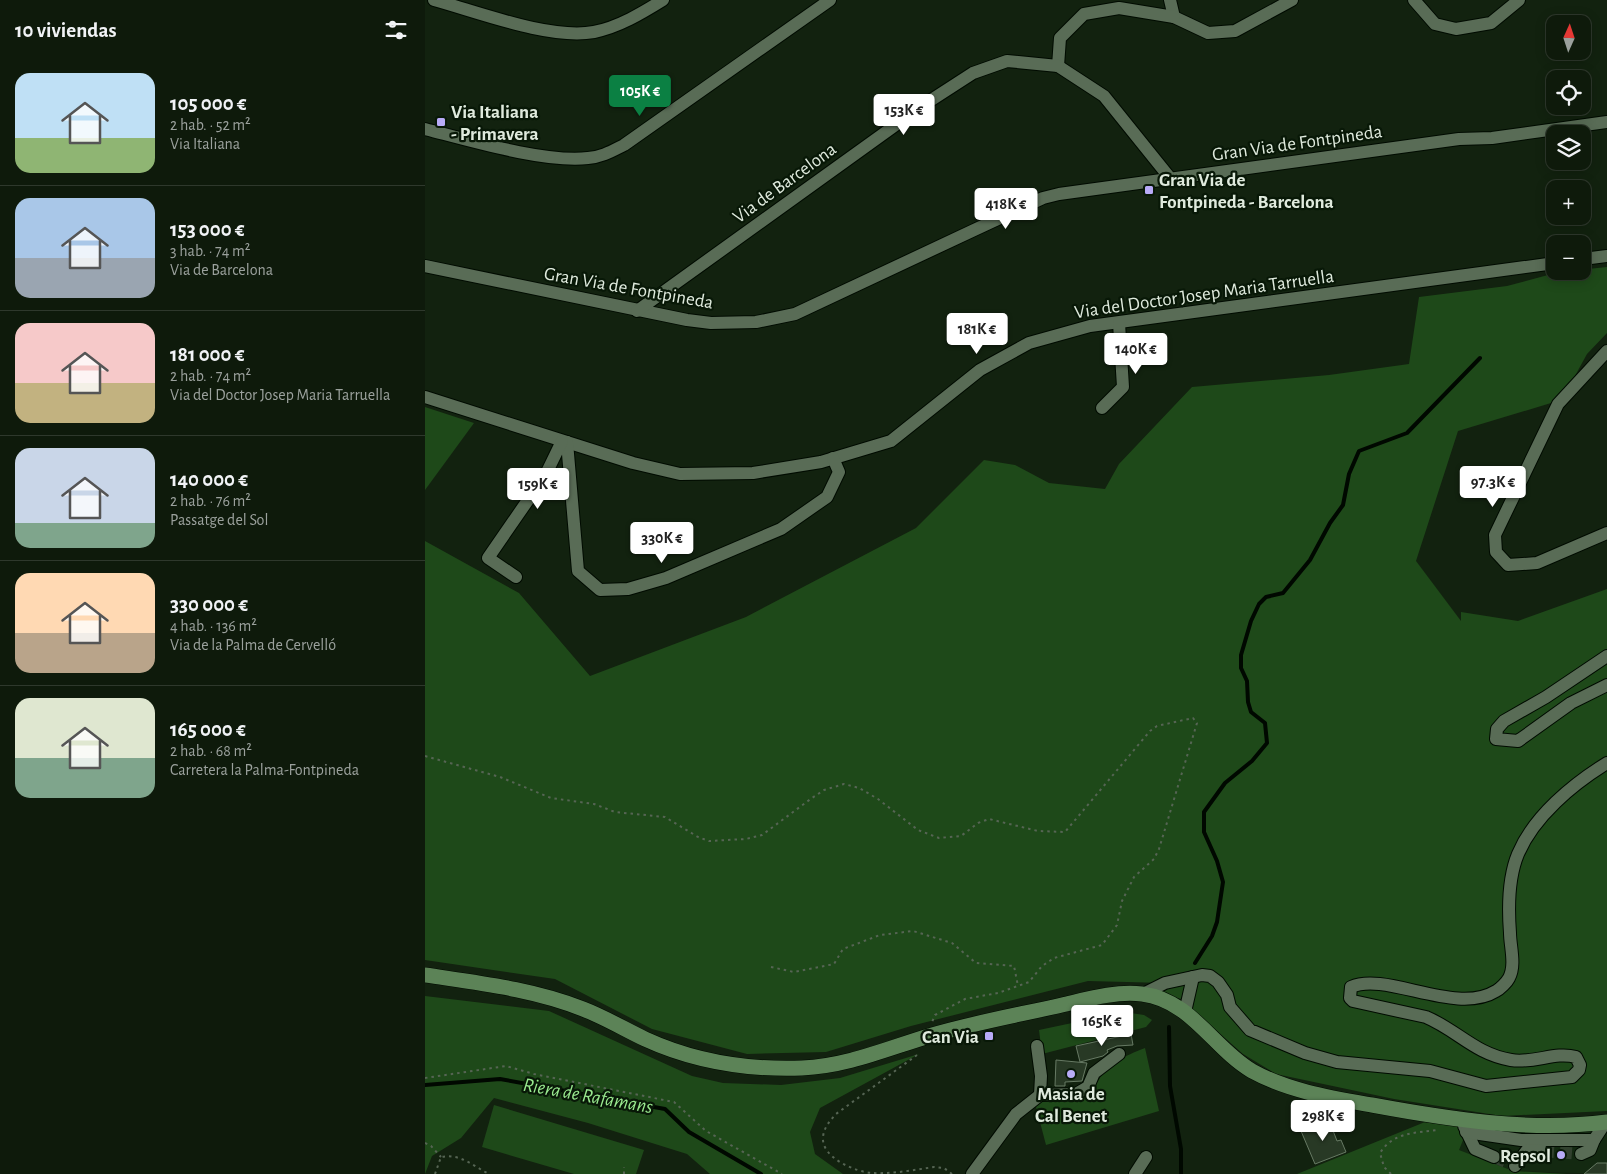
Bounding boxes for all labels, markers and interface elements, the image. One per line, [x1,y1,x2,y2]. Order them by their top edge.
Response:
north arrow [1546,15,1591,60]
map controls [1546,15,1591,280]
icon: filters [382,16,410,44]
text: 10 viviendas [15,20,117,41]
button: locate [1546,70,1591,115]
pin: 105K € [599,74,681,117]
text: 105K € [620,83,660,99]
icon: home [55,93,115,153]
text: 105 000 € [170,93,247,114]
pin: 153K € [863,94,945,136]
text: 153K € [885,102,923,118]
place label: Via Italiana - Primavera [451,103,539,144]
marker: Via Italiana - Primavera [435,116,447,128]
text: 2 hab. · 52 m² [170,117,251,133]
street label: Gran Via de Fontpineda [1211,122,1384,165]
button: layers [1546,125,1591,170]
text: Via Italiana [170,136,240,152]
street label: Via de Barcelona [730,139,840,227]
place label: Gran Via de Fontpineda - Barcelona [1159,171,1334,212]
button: + [1546,180,1591,225]
marker: Gran Via de Fontpineda - Barcelona [1143,184,1155,196]
pin: 418K € [965,188,1047,230]
text: 418K € [986,196,1026,212]
icon: home [55,218,115,278]
text: 153 000 € [170,219,245,240]
button: − [1546,235,1591,280]
text: 3 hab. · 74 m² [170,243,250,259]
text: Via de Barcelona [170,262,273,278]
street label: Gran Via de Fontpineda [543,264,715,313]
street label: Via del Doctor Josep Maria Tarruella [1073,267,1335,322]
pin: 181K € [936,312,1018,355]
text: 181K € [958,321,996,337]
pin: 140K € [1095,332,1177,375]
text: 140K € [1115,341,1157,357]
icon: home [55,343,115,403]
text: 181 000 € [170,344,244,365]
text: 2 hab. · 74 m² [170,368,251,384]
text: Via del Doctor Josep Maria Tarruella [170,387,390,403]
pin: 97.3K € [1447,466,1539,508]
icon: home [55,468,115,528]
pin: 159K € [497,468,579,510]
text: 140 000 € [170,469,248,490]
text: 97.3K € [1471,474,1515,490]
text: 159K € [518,476,558,492]
text: 2 hab. · 76 m² [170,493,251,509]
text: Passatge del Sol [170,512,268,528]
pin: 330K € [621,522,703,564]
text: 330K € [641,530,683,546]
icon: home [55,593,115,653]
text: 330 000 € [170,594,248,615]
text: 4 hab. · 136 m² [170,618,257,634]
text: Via de la Palma de Cervelló [170,637,336,653]
icon: home [55,718,115,778]
text: 165 000 € [170,719,246,740]
text: 2 hab. · 68 m² [170,743,252,759]
text: Carretera la Palma-Fontpineda [170,762,359,778]
pin: 165K € [1061,1004,1143,1047]
text: 165K € [1082,1013,1122,1029]
place label: Can Via [922,1028,979,1047]
marker: Can Via [983,1030,995,1042]
marker: Masia de Cal Benet [1065,1068,1077,1080]
water label: Riera de Rafamans [521,1075,655,1117]
place label: Masia de Cal Benet [1035,1085,1108,1126]
pin: 298K € [1282,1100,1364,1142]
text: 298K € [1302,1108,1344,1124]
place label: Repsol [1500,1147,1551,1166]
marker: Repsol [1555,1149,1567,1161]

